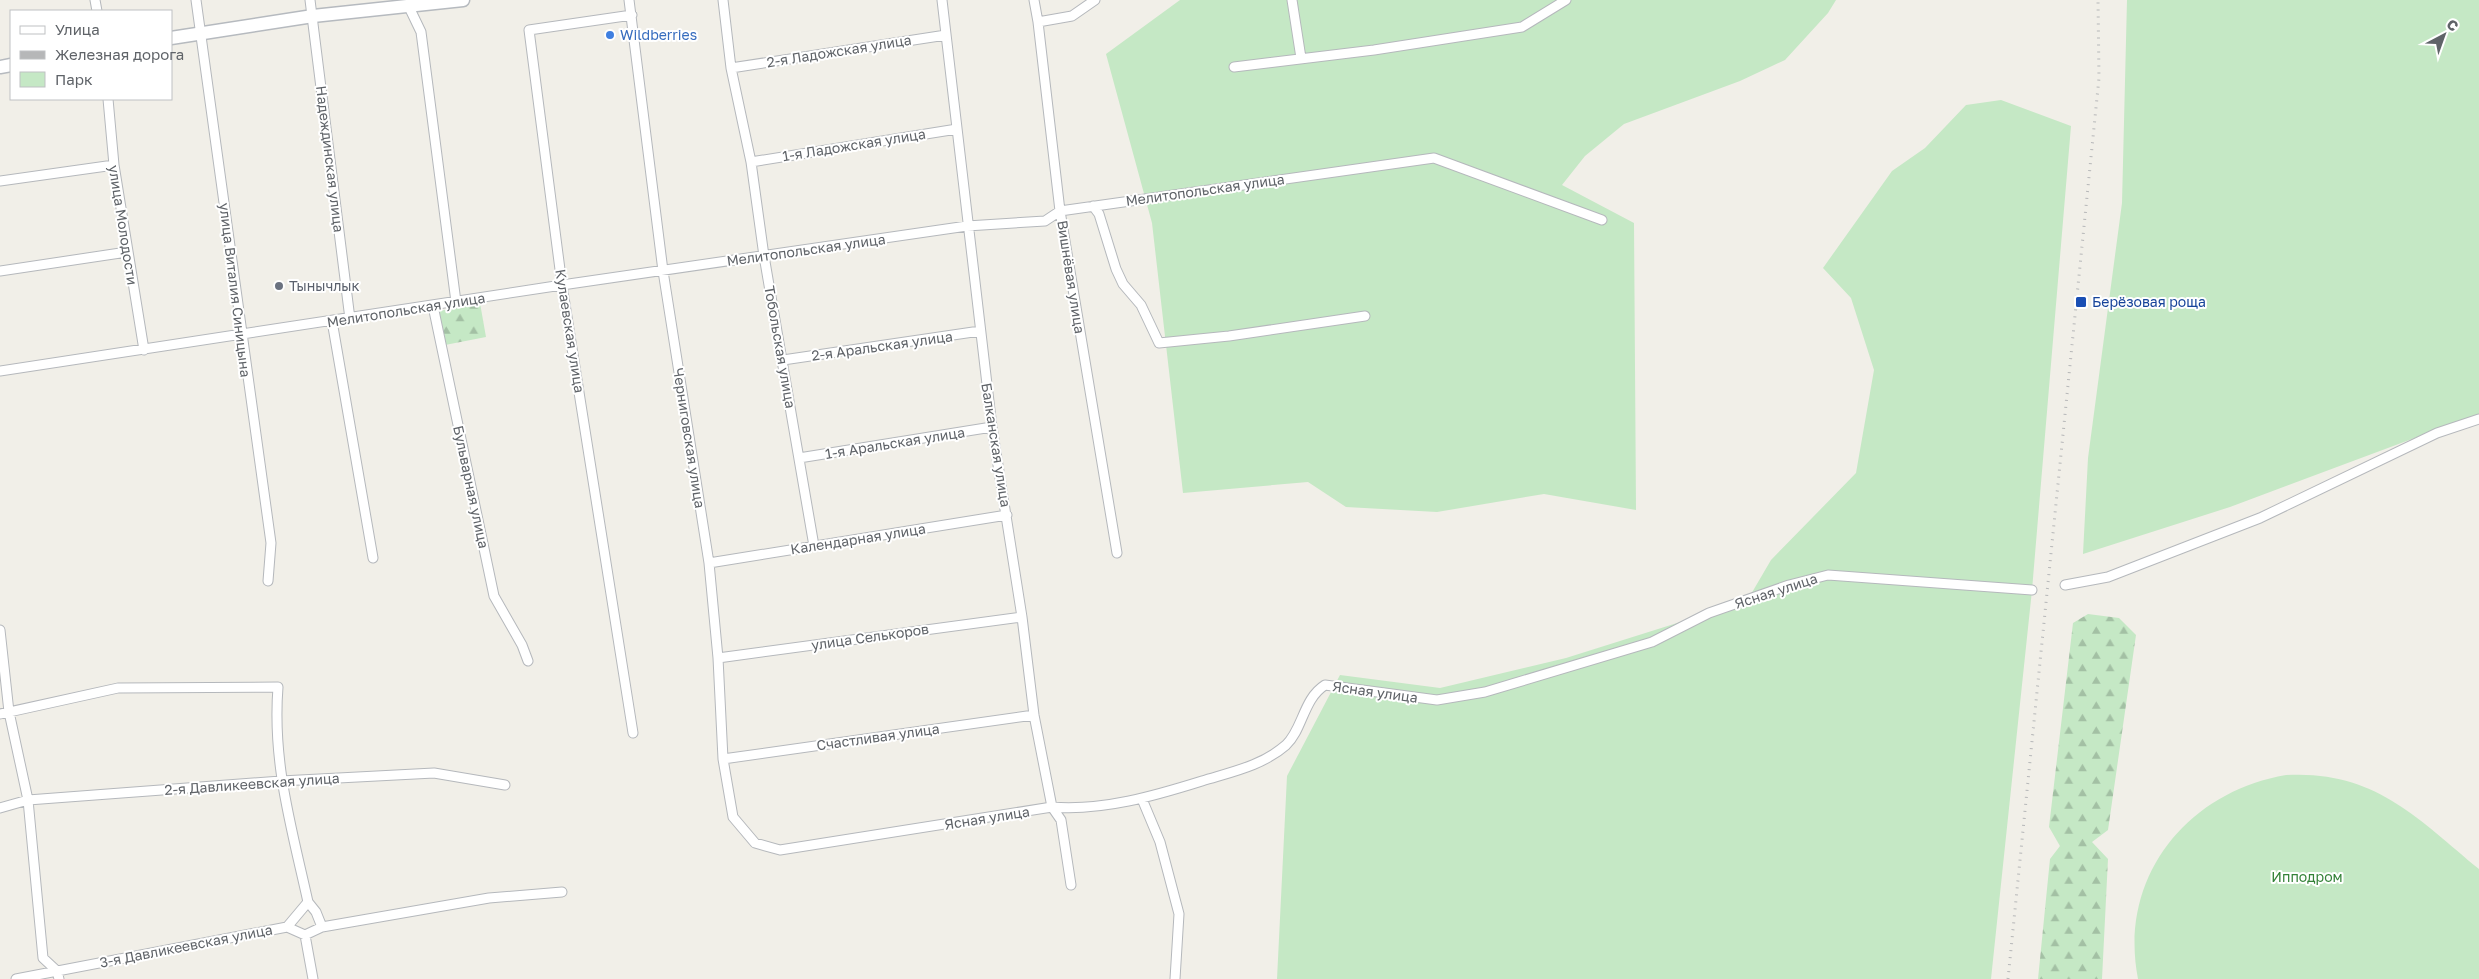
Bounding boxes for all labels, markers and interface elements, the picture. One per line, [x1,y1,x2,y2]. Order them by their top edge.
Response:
legend [10,10,172,100]
north arrow [2419,10,2469,60]
text: С [2444,15,2462,35]
text: Улица [55,20,100,38]
place label: Wildberries [620,26,697,43]
marker: Wildberries [604,29,616,41]
street label: 2-я Ладожская улица [765,31,913,70]
text: Железная дорога [55,45,184,63]
text: Парк [55,70,93,88]
street label: Надеждинская улица [313,85,348,233]
street label: 1-я Ладожская улица [781,125,927,164]
street label: улица Молодости [106,164,141,286]
street label: Мелитопольская улица [1124,170,1285,209]
street label: улица Виталия Синицына [216,202,255,378]
street label: Вишнёвая улица [1054,219,1089,335]
street label: Мелитопольская улица [725,230,886,269]
street label: Кулаевская улица [552,268,589,394]
place label: Тынычлык [289,277,360,294]
marker: Тынычлык [273,280,285,292]
street label: Тобольская улица [761,284,800,409]
street label: Мелитопольская улица [325,289,486,330]
place label: Берёзовая роща [2092,293,2206,310]
marker: Берёзовая роща [2074,295,2088,309]
street label: 2-я Аральская улица [810,327,954,364]
street label: Черниговская улица [670,367,709,509]
street label: Балканская улица [978,381,1015,508]
street label: 1-я Аральская улица [824,423,966,462]
street label: Бульварная улица [450,424,493,550]
street label: Календарная улица [789,519,927,558]
street label: Ясная улица [1732,569,1819,612]
street label: улица Селькоров [810,620,930,653]
street label: Ясная улица [1331,677,1419,706]
street label: Счастливая улица [815,719,941,754]
street label: 2-я Давликеевская улица [164,769,340,798]
street label: Ясная улица [943,802,1031,833]
park label: Ипподром [2271,868,2343,885]
street label: 3-я Давликеевская улица [98,920,274,971]

